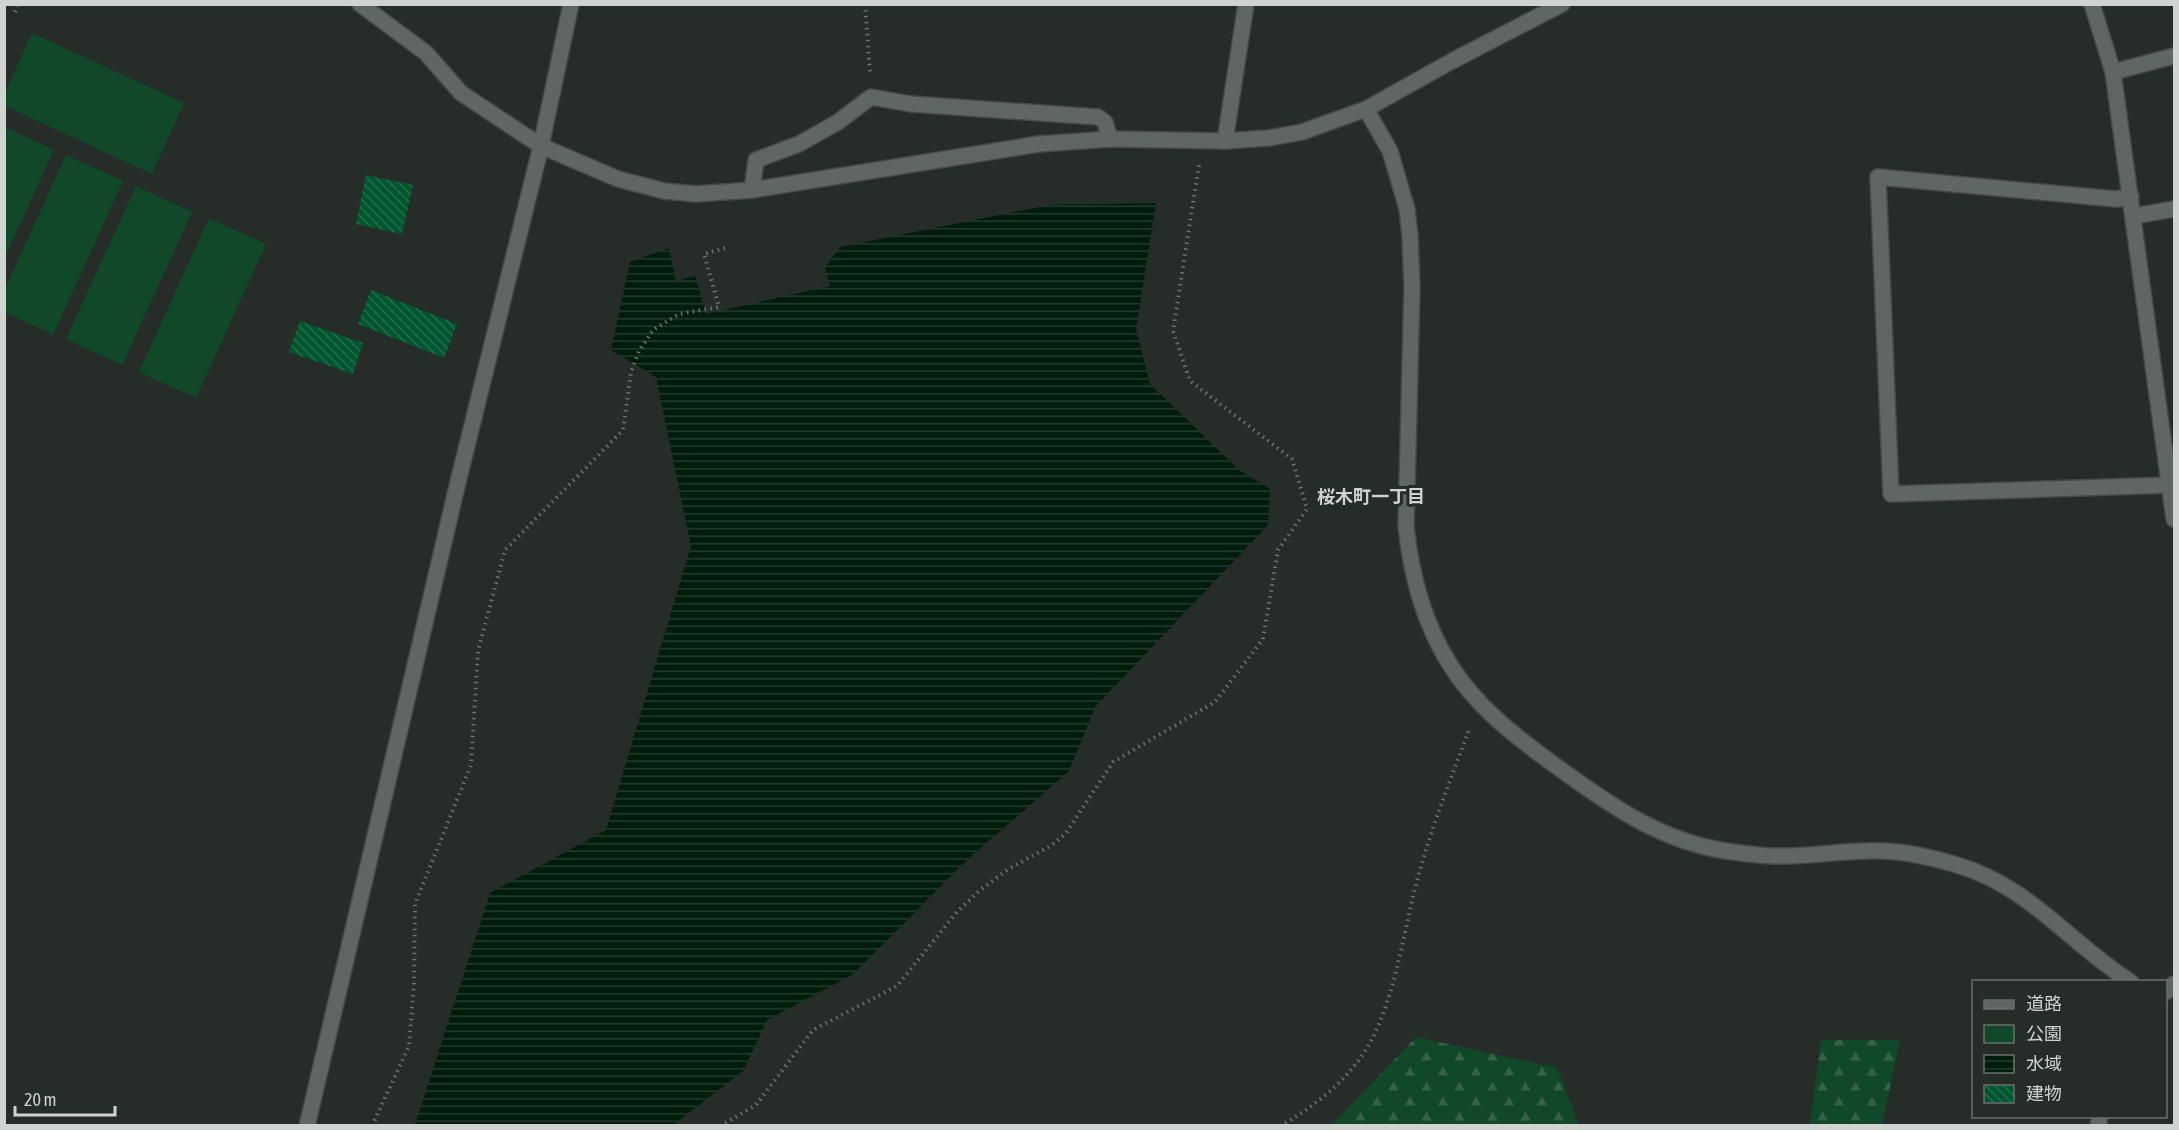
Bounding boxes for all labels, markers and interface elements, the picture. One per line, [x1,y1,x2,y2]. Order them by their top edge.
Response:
district label: 桜木町一丁目 [1317,486,1425,507]
legend [1972,980,2167,1118]
text: 道路 [2026,993,2062,1014]
text: 公園 [2026,1023,2062,1044]
text: 水域 [2026,1053,2062,1074]
scale bar [15,1079,116,1117]
text: 建物 [2026,1083,2062,1104]
text: 20 m [24,1089,56,1110]

